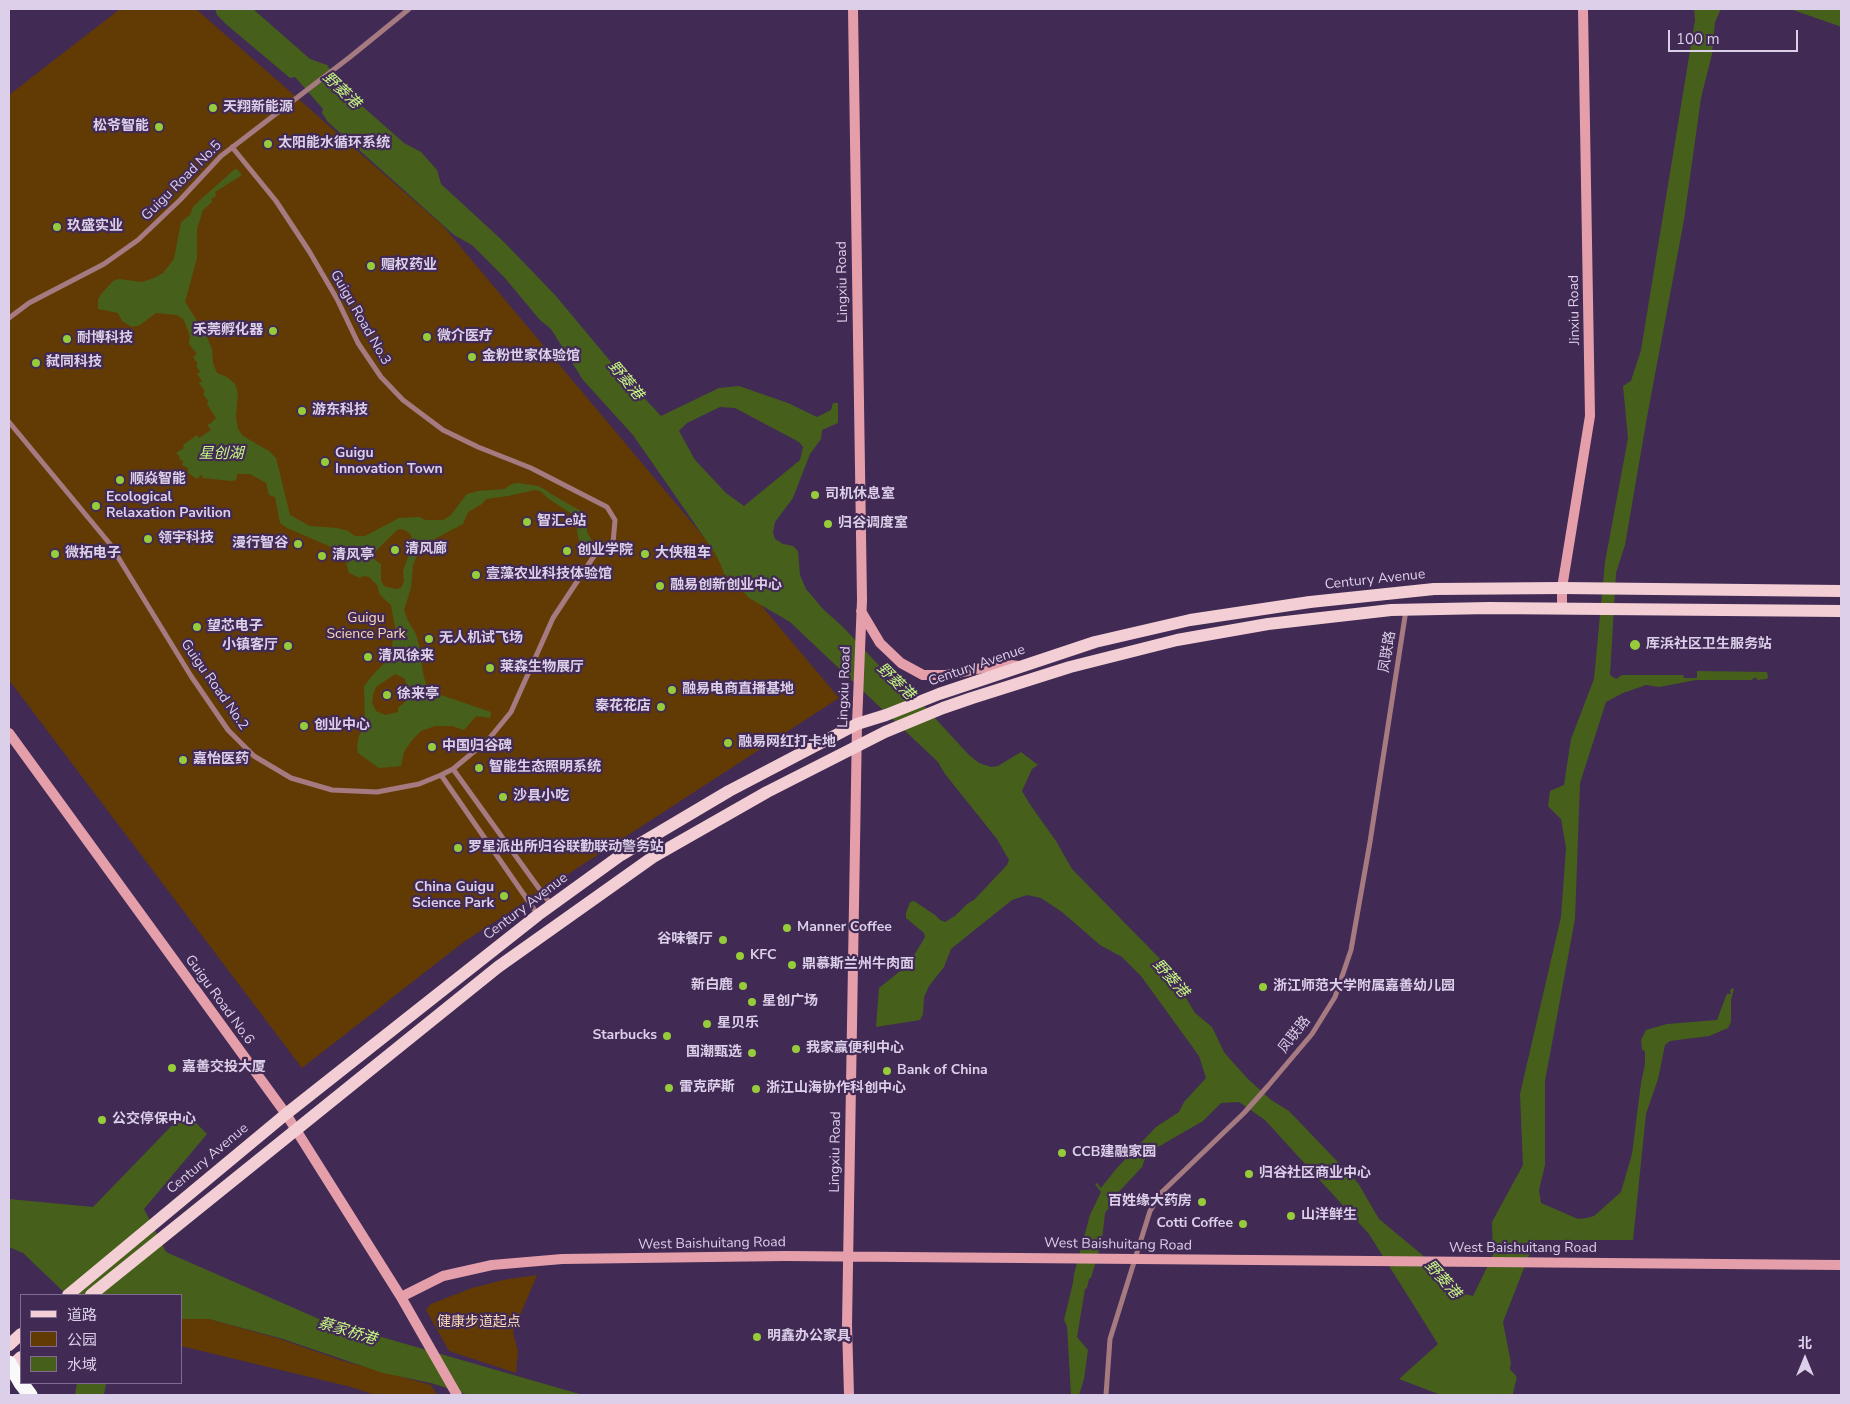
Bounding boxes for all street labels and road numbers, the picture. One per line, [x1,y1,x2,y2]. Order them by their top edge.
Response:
street label: Guigu Road No.5 [138,137,226,225]
street label: Lingxiu Road [834,241,852,323]
street label: Guigu Road No.3 [326,268,394,368]
street label: Jinxiu Road [1566,275,1584,345]
street label: Century Avenue [1324,566,1426,594]
street label: 凤联路 [1376,630,1400,674]
street label: Guigu Road No.2 [177,637,251,733]
street label: Century Avenue [927,642,1027,690]
street label: Lingxiu Road [835,646,855,728]
street label: Century Avenue [481,870,571,944]
street label: Guigu Road No.6 [181,952,257,1048]
street label: 凤联路 [1275,1013,1315,1057]
street label: Lingxiu Road [827,1111,845,1193]
street label: Century Avenue [164,1120,252,1198]
street label: West Baishuitang Road [638,1234,786,1254]
street label: West Baishuitang Road [1044,1235,1192,1255]
street label: West Baishuitang Road [1449,1241,1597,1257]

